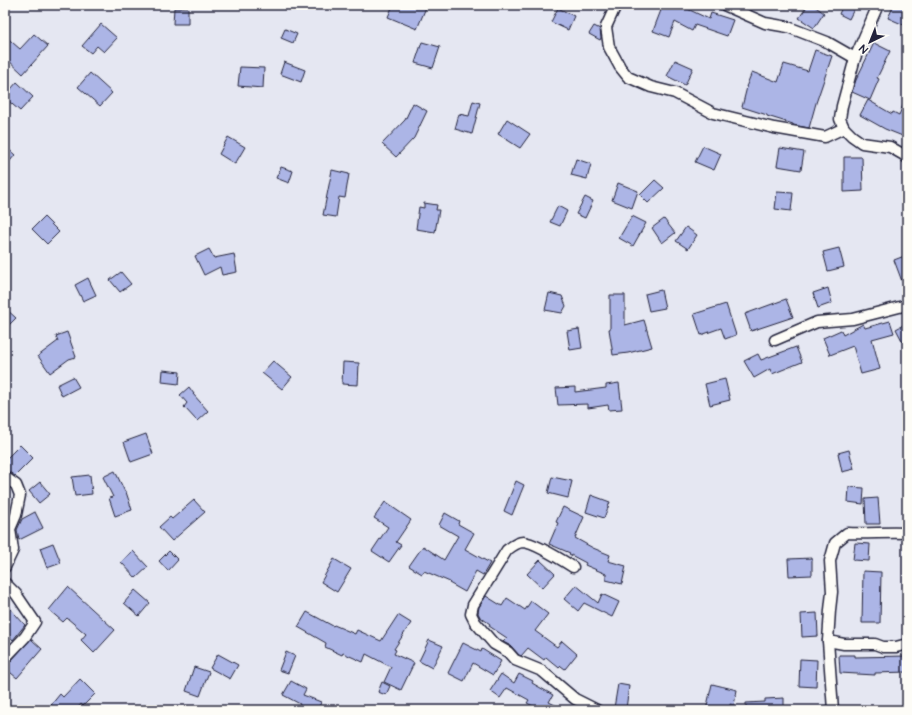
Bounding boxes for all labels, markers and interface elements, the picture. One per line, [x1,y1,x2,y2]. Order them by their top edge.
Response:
north arrow [850,22,890,62]
text: N [856,41,871,57]

